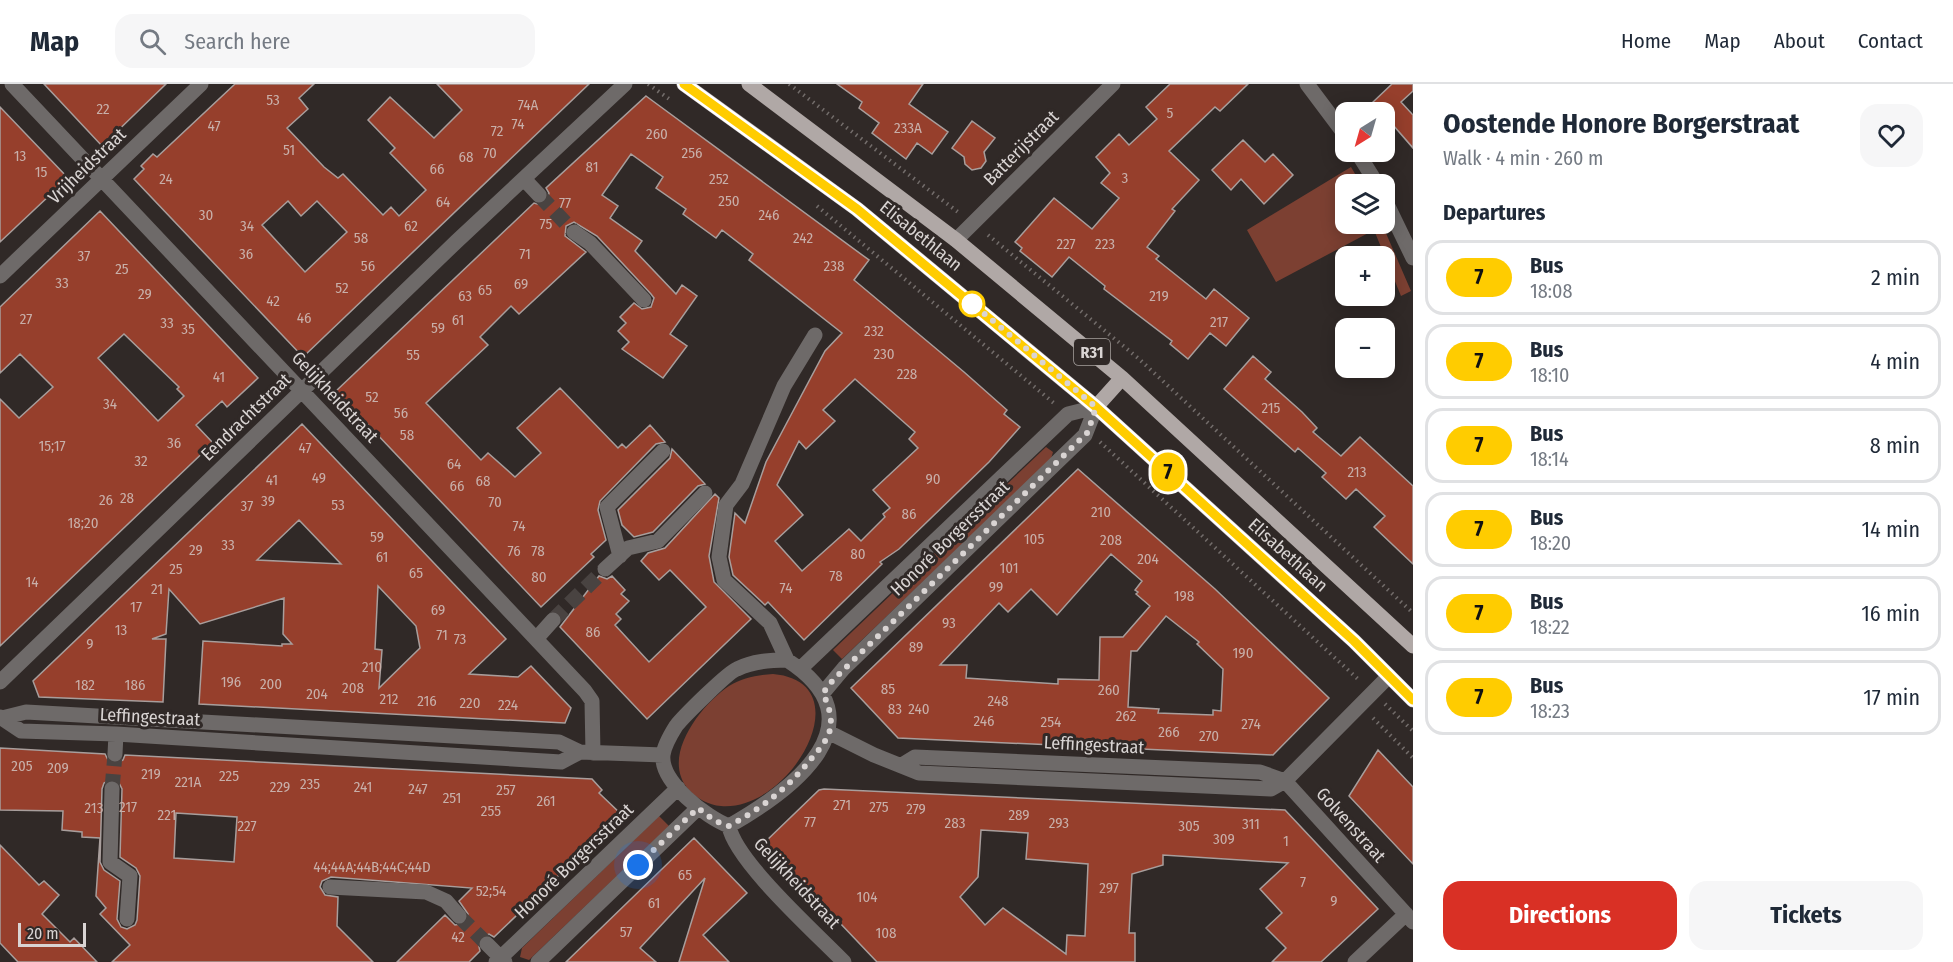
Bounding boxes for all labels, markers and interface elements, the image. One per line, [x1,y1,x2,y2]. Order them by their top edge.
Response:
search box [115,14,535,68]
text: Map [30,25,79,58]
icon: search [136,25,169,58]
text: Search here [184,28,290,55]
text: Home [1621,28,1671,54]
text: Map [1704,28,1741,54]
text: About [1774,28,1825,54]
text: Contact [1858,28,1923,54]
house number: 53 [266,91,280,109]
house number: 74A [518,96,538,114]
house number: 22 [96,100,110,118]
north arrow [1335,102,1395,162]
map controls [1335,102,1395,378]
house number: 5 [1167,104,1174,122]
button: heart [1860,104,1923,167]
street label: Batterijstraat [979,106,1063,190]
text: Oostende Honore Borgerstraat [1443,107,1799,140]
house number: 74 [512,115,524,133]
house number: 47 [207,117,221,135]
house number: 233A [894,119,922,137]
house number: 72 [491,122,504,140]
street label: Vrijheidstraat [44,123,131,209]
house number: 260 [646,125,668,143]
house number: 51 [283,141,295,159]
house number: 70 [483,144,497,162]
house number: 256 [682,144,702,162]
text: Walk · 4 min · 260 m [1443,146,1603,170]
house number: 13 [14,147,27,165]
house number: 68 [459,148,473,166]
house number: 81 [586,158,598,176]
house number: 66 [430,160,444,178]
house number: 15 [35,163,47,181]
house number: 3 [1122,169,1129,187]
house number: 24 [159,170,173,188]
house number: 252 [709,170,729,188]
button: layers [1335,174,1395,234]
house number: 250 [718,192,740,210]
house number: 64 [436,193,450,211]
house number: 77 [559,194,571,212]
street label: Elisabethlaan [875,196,967,276]
text: Departures [1443,199,1545,226]
house number: 30 [199,206,213,224]
house number: 246 [758,206,780,224]
house number: 75 [540,215,552,233]
house number: 34 [240,217,254,235]
house number: 62 [404,217,418,235]
house number: 58 [354,229,368,247]
house number: 242 [793,229,813,247]
house number: 227 [1056,235,1076,253]
house number: 223 [1095,235,1115,253]
house number: 36 [239,245,253,263]
house number: 71 [519,245,531,263]
button: + [1335,246,1395,306]
house number: 37 [78,247,90,265]
text: Bus [1530,252,1563,279]
house number: 56 [361,257,375,275]
house number: 238 [824,257,844,275]
house number: 25 [115,260,129,278]
text: 7 [1475,264,1483,290]
text: 2 min [1871,264,1920,291]
house number: 33 [55,274,69,292]
house number: 69 [514,275,528,293]
house number: 52 [335,279,349,297]
text: 18:08 [1530,279,1572,303]
house number: 65 [478,281,492,299]
house number: 29 [138,285,152,303]
house number: 63 [458,287,472,305]
house number: 219 [1149,287,1169,305]
unlabelled marker [959,291,985,317]
house number: 42 [266,292,280,310]
house number: 46 [297,309,311,327]
house number: 27 [20,310,32,328]
house number: 61 [452,311,464,329]
house number: 217 [1210,313,1228,331]
house number: 33 [160,314,174,332]
button: − [1335,318,1395,378]
house number: 59 [431,319,445,337]
house number: 35 [181,320,195,338]
house number: 232 [864,322,884,340]
text: Bus [1530,336,1563,363]
road number: R31 [1074,339,1110,365]
house number: 230 [873,345,895,363]
house number: 55 [406,346,420,364]
street label: Gelijkheidstraat [287,347,383,447]
text: 7 [1475,348,1483,374]
text: 4 min [1870,348,1920,375]
text: 18:10 [1530,363,1569,387]
house number: 228 [897,365,917,383]
house number: 41 [213,368,225,386]
street label: Eendrachtstraat [196,369,296,465]
house number: 52 [365,388,379,406]
house number: 34 [103,395,117,413]
house number: 215 [1261,399,1281,417]
house number: 56 [394,404,408,422]
text: Bus [1530,420,1563,447]
house number: 58 [400,426,414,444]
text: 7 [1475,432,1483,458]
text: 8 min [1870,432,1920,459]
house number: 36 [167,434,181,452]
house number: 15;17 [38,437,66,455]
house number: 47 [298,439,312,457]
text: 18:14 [1530,447,1569,471]
house number: 32 [134,452,148,470]
line badge: 7 [1148,452,1188,492]
house number: 64 [447,455,461,473]
text: 7 [1164,459,1172,485]
house number: 213 [1348,463,1367,481]
house number: 49 [312,469,326,487]
house number: 90 [925,470,941,488]
house number: 41 [266,471,278,489]
house number: 68 [476,472,490,490]
street label: Honoré Borgersstraat [886,476,1014,600]
house number: 66 [450,477,464,495]
house number: 28 [120,489,134,507]
house number: 26 [99,491,113,509]
house number: 39 [261,492,275,510]
house number: 70 [488,493,502,511]
house number: 53 [331,496,345,514]
house number: 37 [241,497,253,515]
house number: 210 [1091,503,1111,521]
text: Bus [1530,504,1563,531]
house number: 86 [902,505,916,523]
house number: 18;20 [68,514,98,532]
street label: Elisabethlaan [1244,514,1332,596]
text: 7 [1475,516,1483,542]
text: 14 min [1862,516,1920,543]
house number: 74 [513,517,525,535]
house number: 59 [370,528,384,546]
house number: 105 [1024,530,1044,548]
house number: 208 [1100,531,1122,549]
text: 18:20 [1530,531,1571,555]
house number: 33 [221,536,235,554]
house number: 29 [189,541,203,559]
house number: 76 [507,542,521,560]
house number: 78 [531,542,545,560]
house number: 80 [850,545,866,563]
house number: 61 [376,548,388,566]
house number: 204 [1137,550,1159,568]
house number: 101 [999,559,1019,577]
house number: 25 [169,560,183,578]
house number: 65 [409,564,423,582]
house number: 78 [829,567,843,585]
house number: 80 [531,568,547,586]
house number: 14 [25,573,39,591]
house number: 99 [989,578,1003,596]
house number: 74 [780,579,792,597]
house number: 21 [151,580,163,598]
house number: 198 [1174,587,1194,605]
text: Bus [1530,588,1563,615]
house number: 17 [130,598,142,616]
text: 7 [1475,600,1483,626]
text: 16 min [1861,600,1920,627]
house number: 69 [431,601,445,619]
house number: 93 [942,614,956,632]
text: 18:22 [1530,615,1570,639]
house number: 13 [115,621,128,639]
house number: 86 [586,623,600,641]
house number: 71 [436,626,448,644]
house number: 73 [454,630,467,648]
house number: 9 [86,635,94,653]
house number: 89 [909,638,923,656]
house number: 190 [1233,644,1253,662]
house number: 210 [362,658,382,676]
text: Bus [1530,672,1563,699]
house number: 196 [221,673,241,691]
house number: 200 [260,675,282,693]
house number: 182 [75,676,95,694]
house number: 186 [125,676,145,694]
house number: 208 [342,679,364,697]
house number: 85 [881,680,895,698]
house number: 260 [1098,681,1120,699]
text: 7 [1475,684,1483,710]
text: 17 min [1863,684,1920,711]
house number: 204 [306,685,328,703]
house number: 212 [380,690,399,708]
house number: 216 [417,692,437,710]
house number: 248 [987,692,1009,710]
house number: 220 [459,694,481,712]
house number: 224 [498,696,518,714]
text: 18:23 [1530,699,1570,723]
house number: 83 [888,700,902,718]
house number: 240 [908,700,930,718]
street label: Leffingestraat [99,703,201,731]
house number: 262 [1116,707,1137,725]
house number: 246 [973,712,995,730]
house number: 254 [1041,713,1061,731]
house number: 274 [1241,715,1261,733]
house number: 266 [1158,723,1180,741]
house number: 270 [1199,727,1219,745]
street label: Leffingestraat [1043,731,1145,759]
house number: 205 [11,757,33,775]
house number: 209 [47,759,69,777]
house number: 219 [141,765,161,783]
house number: 225 [219,767,239,785]
house number: 221A [175,773,201,791]
house number: 235 [300,775,320,793]
house number: 229 [270,778,290,796]
house number: 241 [354,778,372,796]
house number: 247 [408,780,428,798]
house number: 257 [496,781,516,799]
street label: Golvenstraat [1312,783,1390,867]
house number: 251 [443,789,461,807]
house number: 261 [536,792,556,810]
house number: 271 [833,796,851,814]
house number: 217 [119,798,137,816]
house number: 275 [869,798,889,816]
house number: 213 [85,799,104,817]
street label: Honoré Borgersstraat [510,799,638,923]
house number: 279 [906,800,926,818]
house number: 255 [481,802,501,820]
house number: 221 [158,806,176,824]
house number: 289 [1008,806,1030,824]
house number: 77 [804,813,816,831]
house number: 283 [945,814,966,832]
house number: 293 [1049,814,1069,832]
house number: 311 [1242,815,1260,833]
house number: 227 [237,817,257,835]
house number: 305 [1178,817,1200,835]
house number: 309 [1213,830,1235,848]
house number: 1 [1283,832,1289,850]
street label: Gelijkheidstraat [749,833,845,933]
your location [623,850,653,880]
house number: 44;44A;44B;44C;44D [313,858,431,876]
house number: 65 [678,866,692,884]
house number: 7 [1300,873,1306,891]
house number: 297 [1099,879,1119,897]
button: Directions [1443,881,1677,950]
button: Tickets [1689,881,1923,950]
house number: 52;54 [476,882,506,900]
house number: 104 [857,888,877,906]
house number: 9 [1330,892,1338,910]
house number: 61 [648,894,660,912]
scale bar [18,920,86,948]
house number: 57 [620,923,632,941]
text: 20 m [27,924,58,943]
house number: 108 [875,924,897,942]
house number: 42 [451,928,465,946]

